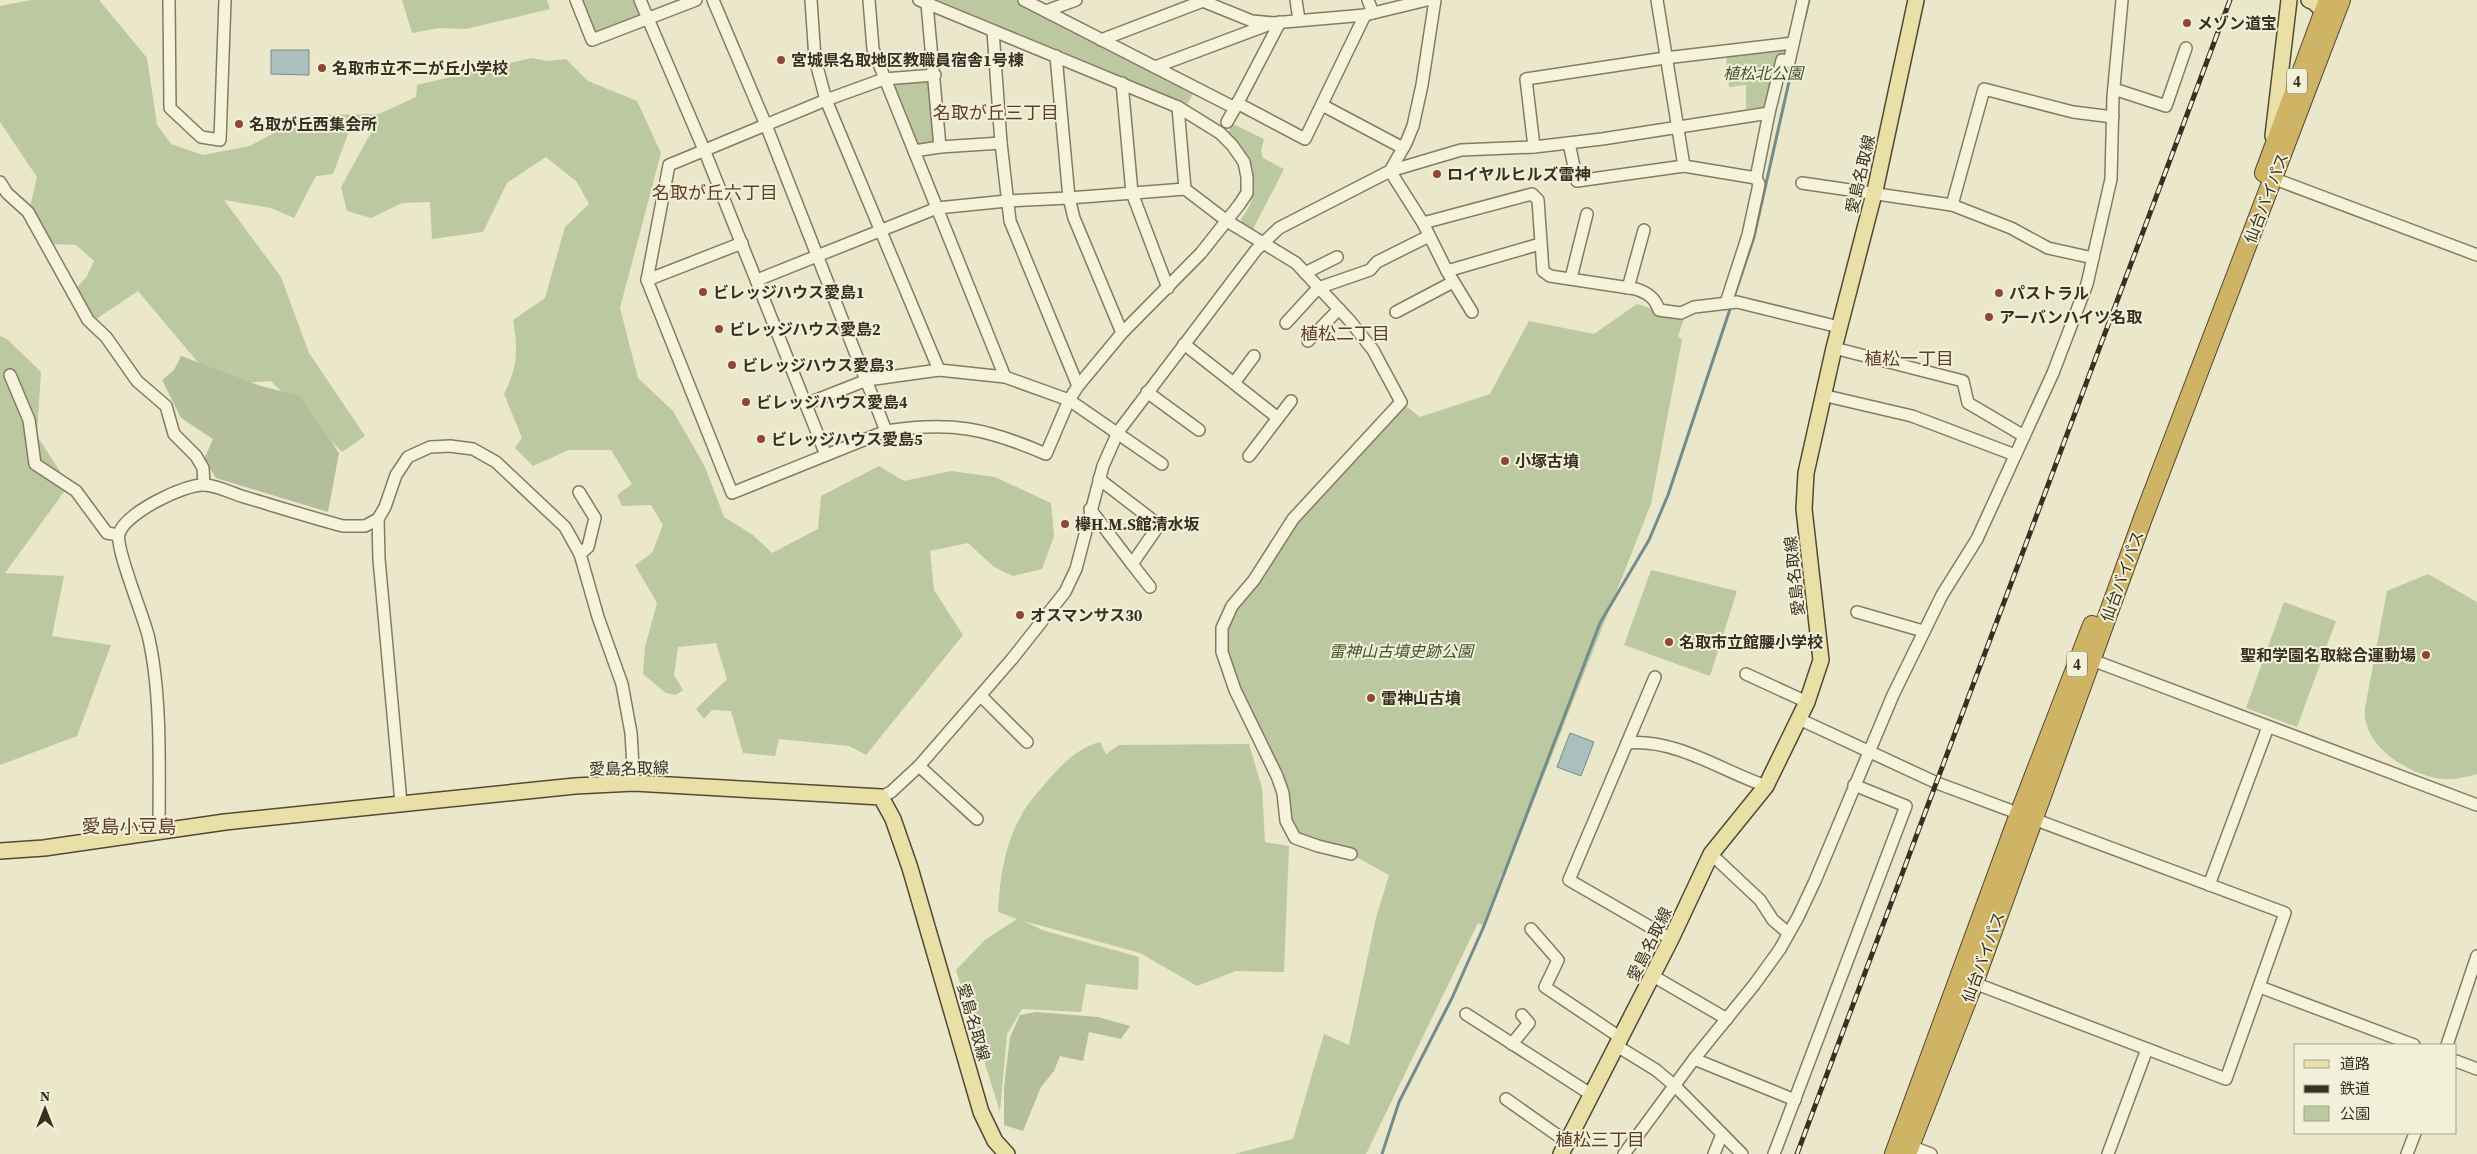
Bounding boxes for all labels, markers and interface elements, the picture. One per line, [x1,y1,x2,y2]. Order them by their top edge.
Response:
place label: メゾン道宝 [2197,12,2277,34]
marker: メゾン道宝 [2181,17,2193,29]
place label: 宮城県名取地区教職員宿舎1号棟 [791,49,1024,71]
marker: 宮城県名取地区教職員宿舎1号棟 [775,54,787,66]
place label: 名取市立不二が丘小学校 [332,57,508,79]
marker: 名取市立不二が丘小学校 [316,62,328,74]
park label: 植松北公園 [1723,62,1805,84]
road number: 4 [2287,68,2307,94]
district label: 名取が丘三丁目 [933,100,1059,125]
place label: 名取が丘西集会所 [249,113,377,135]
marker: 名取が丘西集会所 [233,118,245,130]
street label: 愛島名取線 [1840,133,1880,215]
street label: 仙台バイパス [2239,149,2293,247]
place label: ロイヤルヒルズ雷神 [1447,163,1591,185]
marker: ロイヤルヒルズ雷神 [1431,168,1443,180]
district label: 名取が丘六丁目 [652,180,778,205]
place label: ビレッジハウス愛島1 [713,281,865,303]
place label: パストラル [2009,282,2089,304]
marker: ビレッジハウス愛島1 [697,286,709,298]
marker: パストラル [1993,287,2005,299]
place label: アーバンハイツ名取 [1999,306,2142,328]
marker: アーバンハイツ名取 [1983,311,1995,323]
place label: ビレッジハウス愛島2 [729,318,881,340]
district label: 植松二丁目 [1300,321,1390,346]
marker: ビレッジハウス愛島2 [713,323,725,335]
district label: 植松一丁目 [1864,346,1954,371]
place label: ビレッジハウス愛島3 [742,354,894,376]
marker: ビレッジハウス愛島3 [726,359,738,371]
place label: ビレッジハウス愛島4 [756,391,908,413]
marker: ビレッジハウス愛島4 [740,396,752,408]
place label: ビレッジハウス愛島5 [771,428,923,450]
marker: ビレッジハウス愛島5 [755,433,767,445]
place label: 小塚古墳 [1515,450,1579,472]
marker: 小塚古墳 [1499,455,1511,467]
place label: 欅H.M.S館清水坂 [1075,513,1200,535]
marker: 欅H.M.S館清水坂 [1059,518,1071,530]
street label: 仙台バイパス [2095,527,2149,625]
street label: 愛島名取線 [1779,535,1809,617]
place label: オスマンサス30 [1030,604,1143,626]
marker: オスマンサス30 [1014,609,1026,621]
place label: 名取市立館腰小学校 [1679,631,1823,653]
marker: 名取市立館腰小学校 [1663,636,1675,648]
park label: 雷神山古墳史跡公園 [1329,640,1475,662]
place label: 聖和学園名取総合運動場 [2240,644,2416,666]
marker: 聖和学園名取総合運動場 [2420,649,2432,661]
road number: 4 [2067,652,2087,676]
place label: 雷神山古墳 [1381,687,1461,709]
marker: 雷神山古墳 [1365,692,1377,704]
street label: 愛島名取線 [589,756,669,780]
district label: 愛島小豆島 [81,813,177,839]
street label: 愛島名取線 [1622,903,1676,985]
street label: 仙台バイパス [1956,908,2010,1006]
street label: 愛島名取線 [952,981,996,1063]
legend [2294,1044,2457,1134]
text: 道路 [2340,1053,2370,1074]
text: 鉄道 [2340,1078,2370,1099]
north arrow [20,1084,70,1134]
text: N [40,1086,50,1106]
text: 公園 [2340,1103,2370,1124]
district label: 植松三丁目 [1555,1127,1645,1152]

